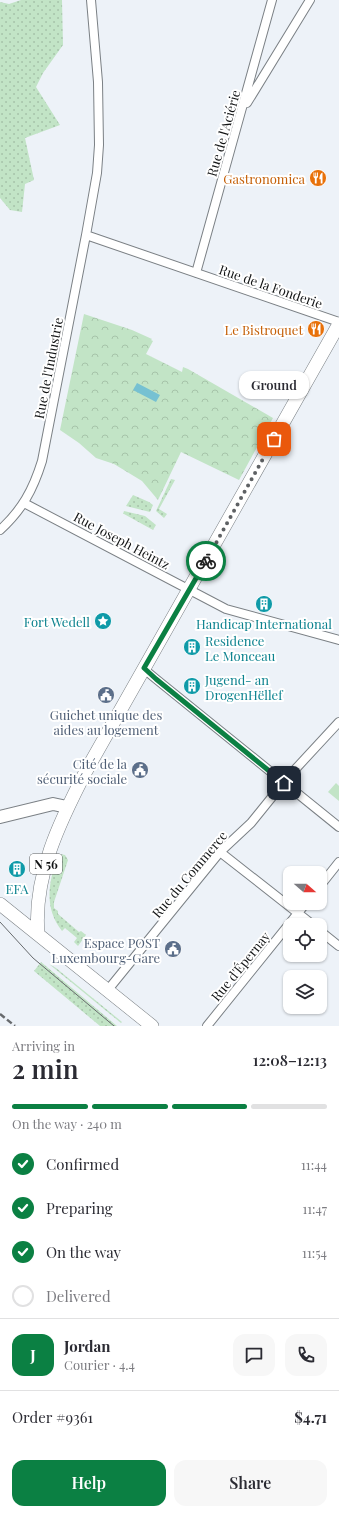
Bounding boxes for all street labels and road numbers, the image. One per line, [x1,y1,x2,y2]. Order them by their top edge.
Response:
street label: Rue de l'Aciérie [203,87,244,178]
street label: Rue de la Fonderie [217,260,325,312]
street label: Rue de l'Industrie [30,316,66,420]
street label: Rue Joseph Heintz [71,508,173,572]
street label: Rue du Commerce [148,827,231,921]
road number: N 56 [30,854,62,874]
street label: Rue d'Épernay [207,928,273,1004]

